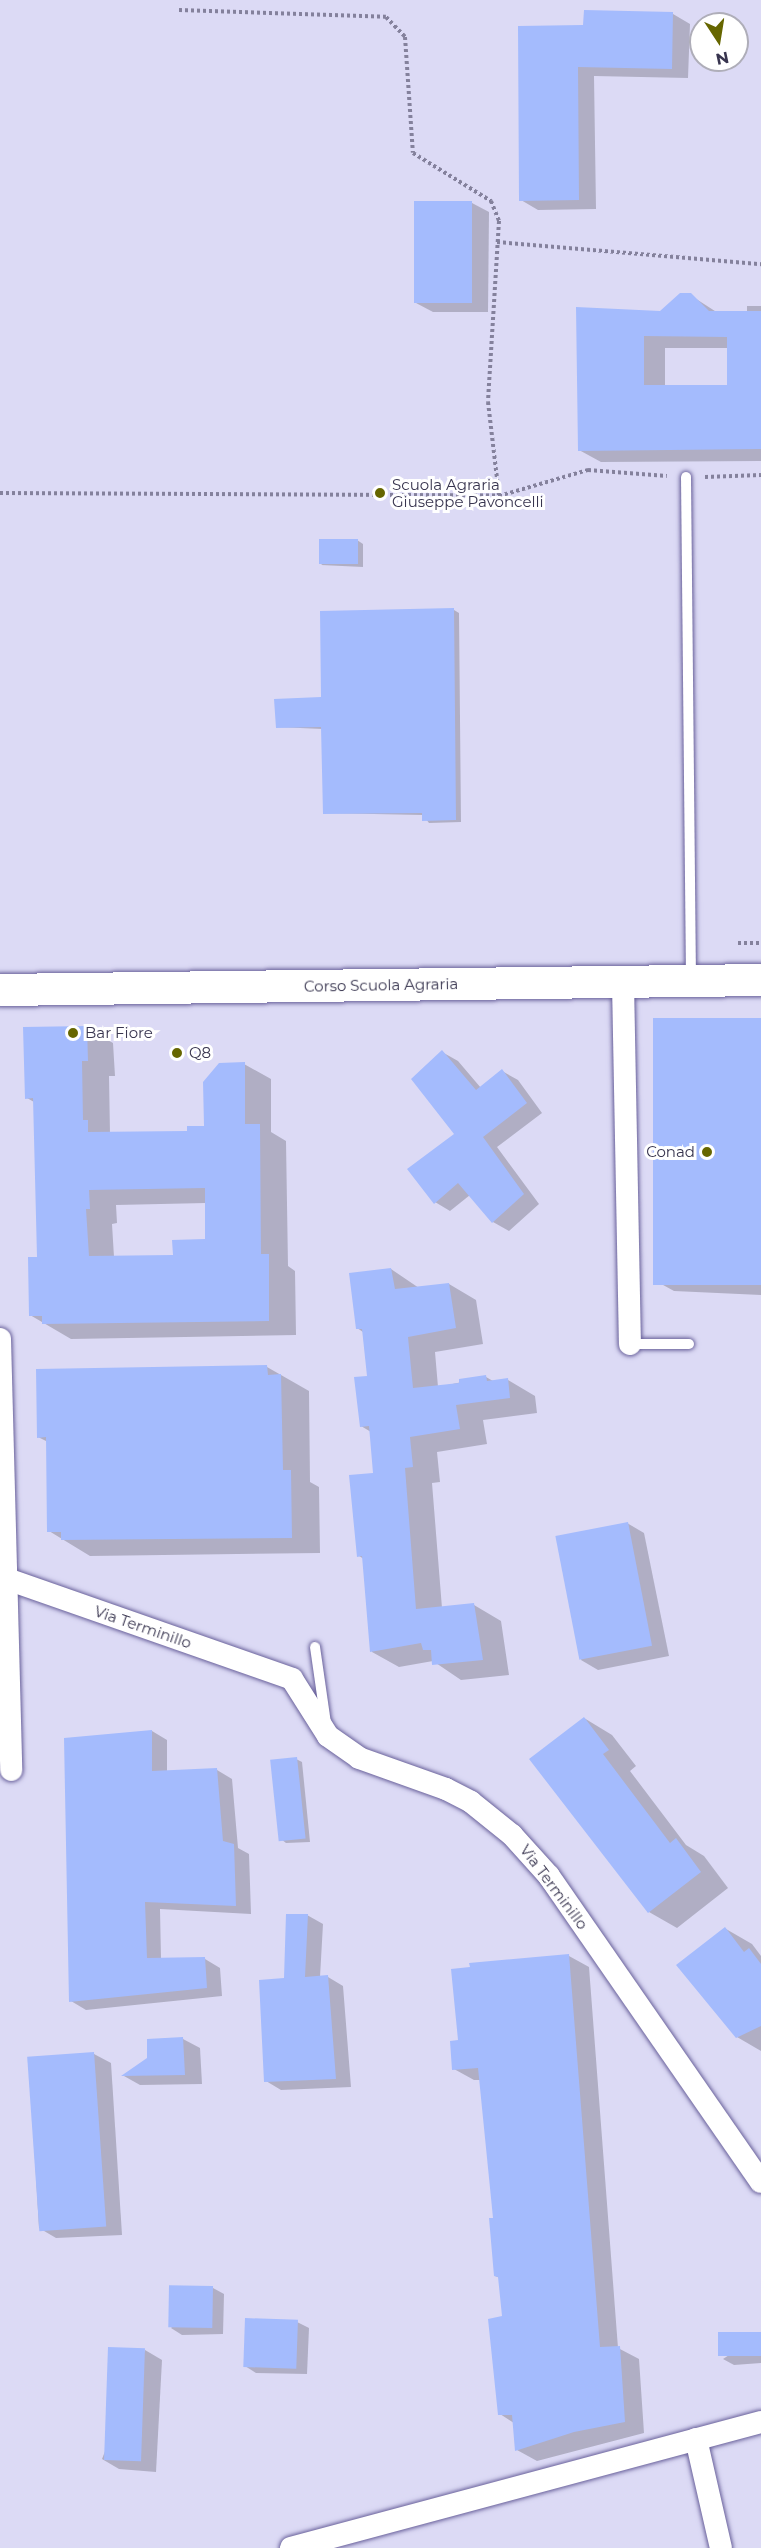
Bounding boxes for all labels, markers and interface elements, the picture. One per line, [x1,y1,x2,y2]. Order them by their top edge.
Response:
north arrow [689,12,749,72]
text: N [714,48,731,69]
place label: Scuola Agraria Giuseppe Pavoncelli [392,475,544,510]
marker: Scuola Agraria Giuseppe Pavoncelli [373,486,387,500]
street label: Corso Scuola Agraria [304,975,458,995]
place label: Bar Fiore [85,1024,153,1042]
marker: Bar Fiore [66,1026,80,1040]
place label: Q8 [189,1044,211,1062]
marker: Q8 [170,1046,184,1060]
place label: Conad [646,1143,695,1161]
marker: Conad [700,1145,714,1159]
street label: Via Terminillo [92,1602,194,1652]
street label: Via Terminillo [516,1841,592,1933]

